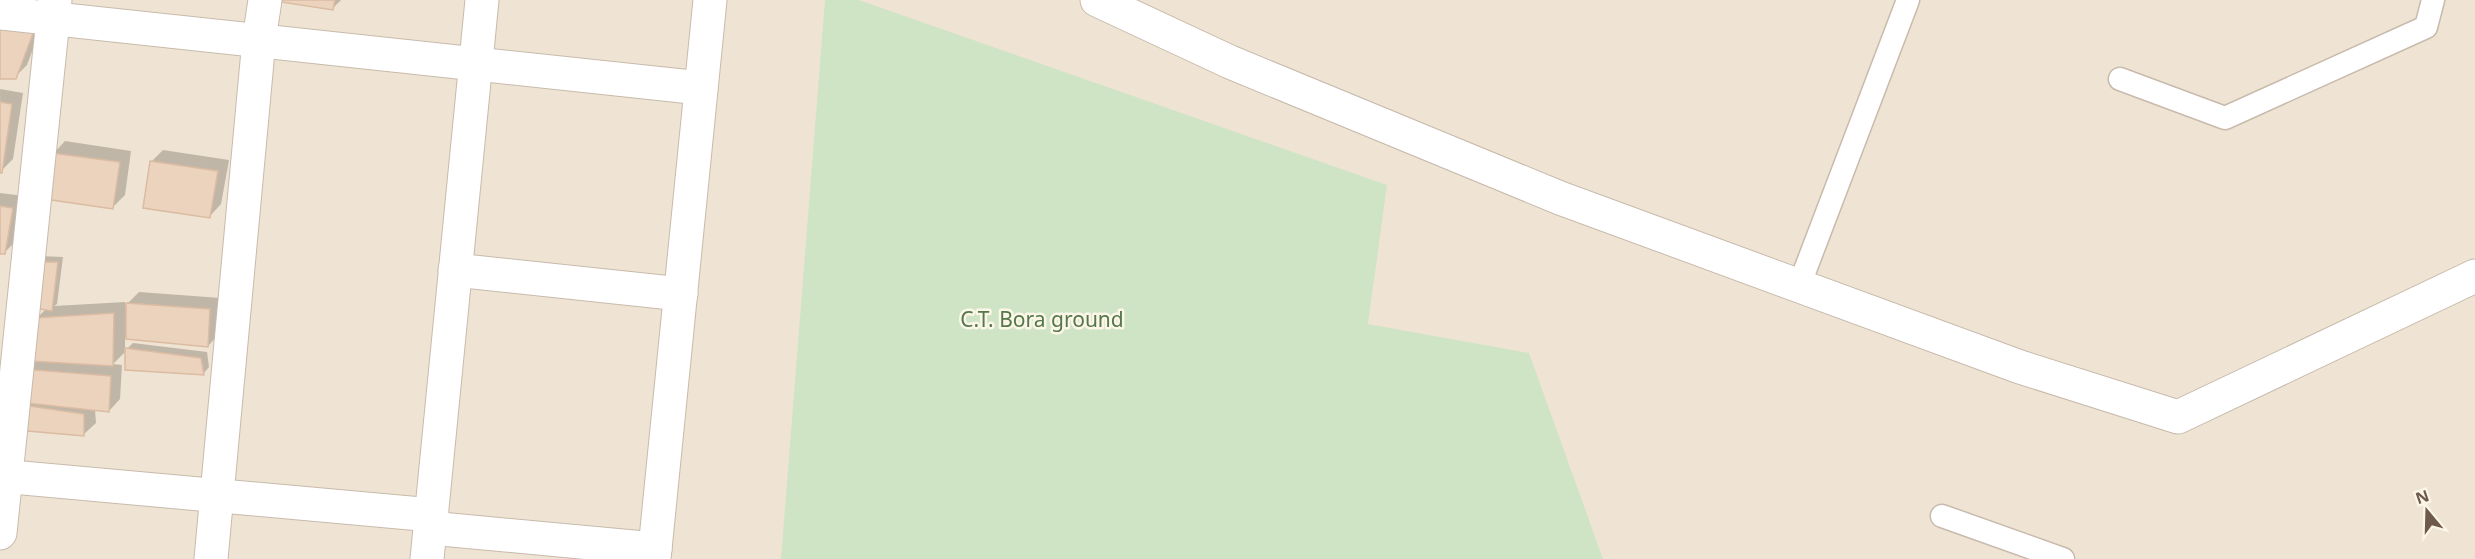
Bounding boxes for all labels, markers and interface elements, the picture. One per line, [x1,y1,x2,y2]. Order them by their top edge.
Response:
park label: C.T. Bora ground [960,305,1124,333]
north arrow [2397,481,2457,541]
text: N [2412,484,2432,509]

